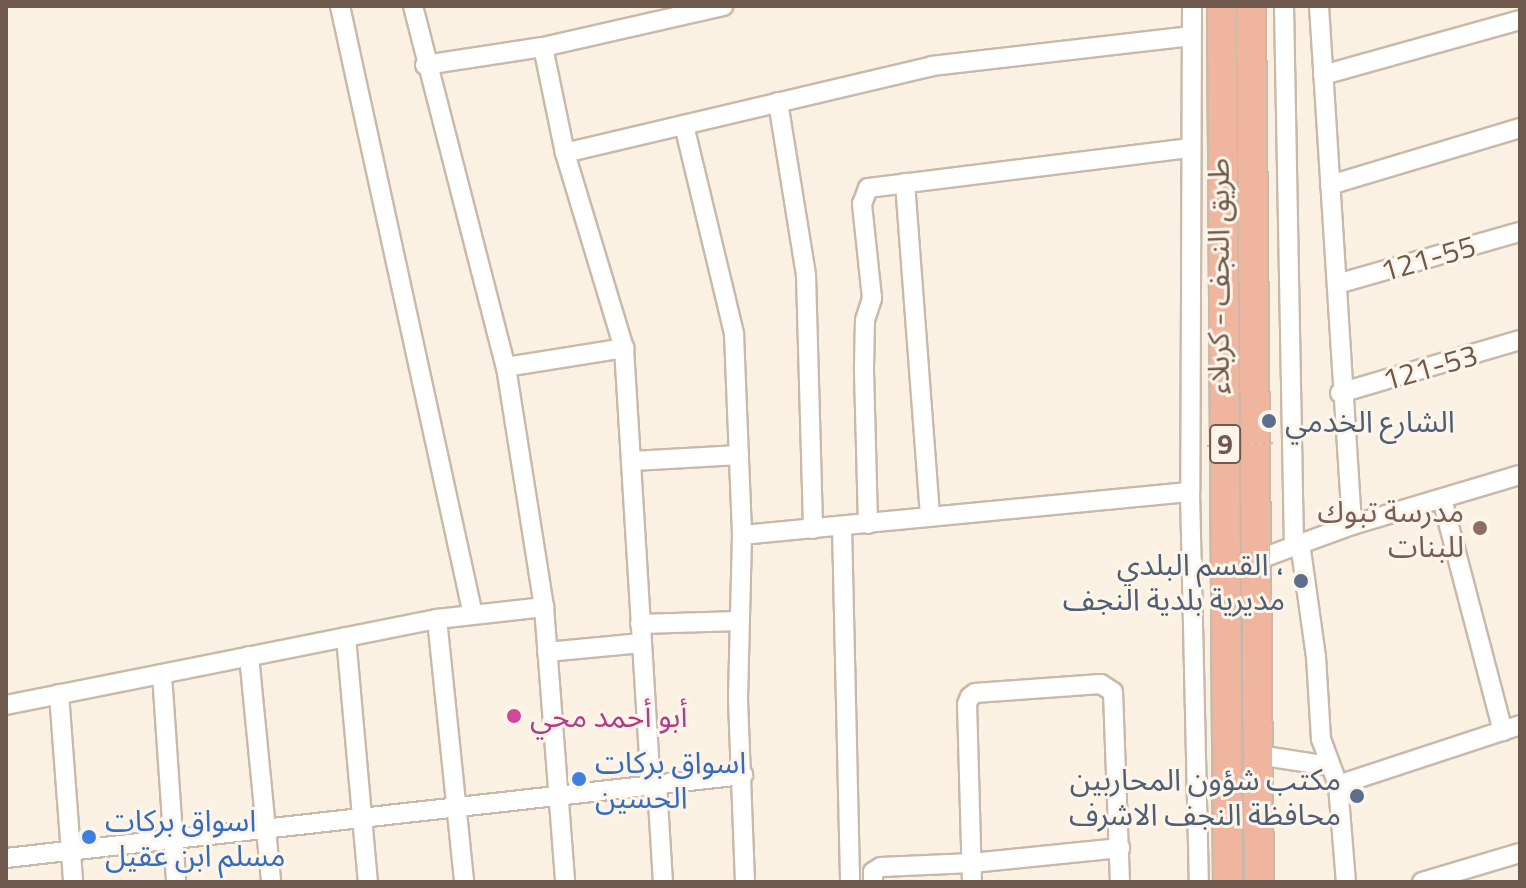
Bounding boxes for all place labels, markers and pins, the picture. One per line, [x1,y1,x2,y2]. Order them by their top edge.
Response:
place label: الشارع الخدمي [1285,403,1455,439]
marker: الشارع الخدمي [1260,412,1278,430]
place label: مدرسة تبوك للبنات [1318,493,1464,564]
marker: مدرسة تبوك للبنات [1471,519,1489,537]
place label: القسم البلدي ، مديرية بلدية النجف [1063,546,1285,616]
marker: القسم البلدي ، مديرية بلدية النجف [1292,572,1310,590]
place label: أبو أحمد محي [530,698,687,734]
marker: أبو أحمد محي [505,707,523,725]
place label: اسواق بركات الحسين [595,744,746,814]
place label: مكتب شؤون المحاربين محافظة النجف الاشرف [1069,761,1341,832]
marker: اسواق بركات الحسين [570,770,588,788]
marker: مكتب شؤون المحاربين محافظة النجف الاشرف [1348,787,1366,805]
place label: اسواق بركات مسلم ابن عقيل [105,802,285,872]
marker: اسواق بركات مسلم ابن عقيل [80,828,98,846]

